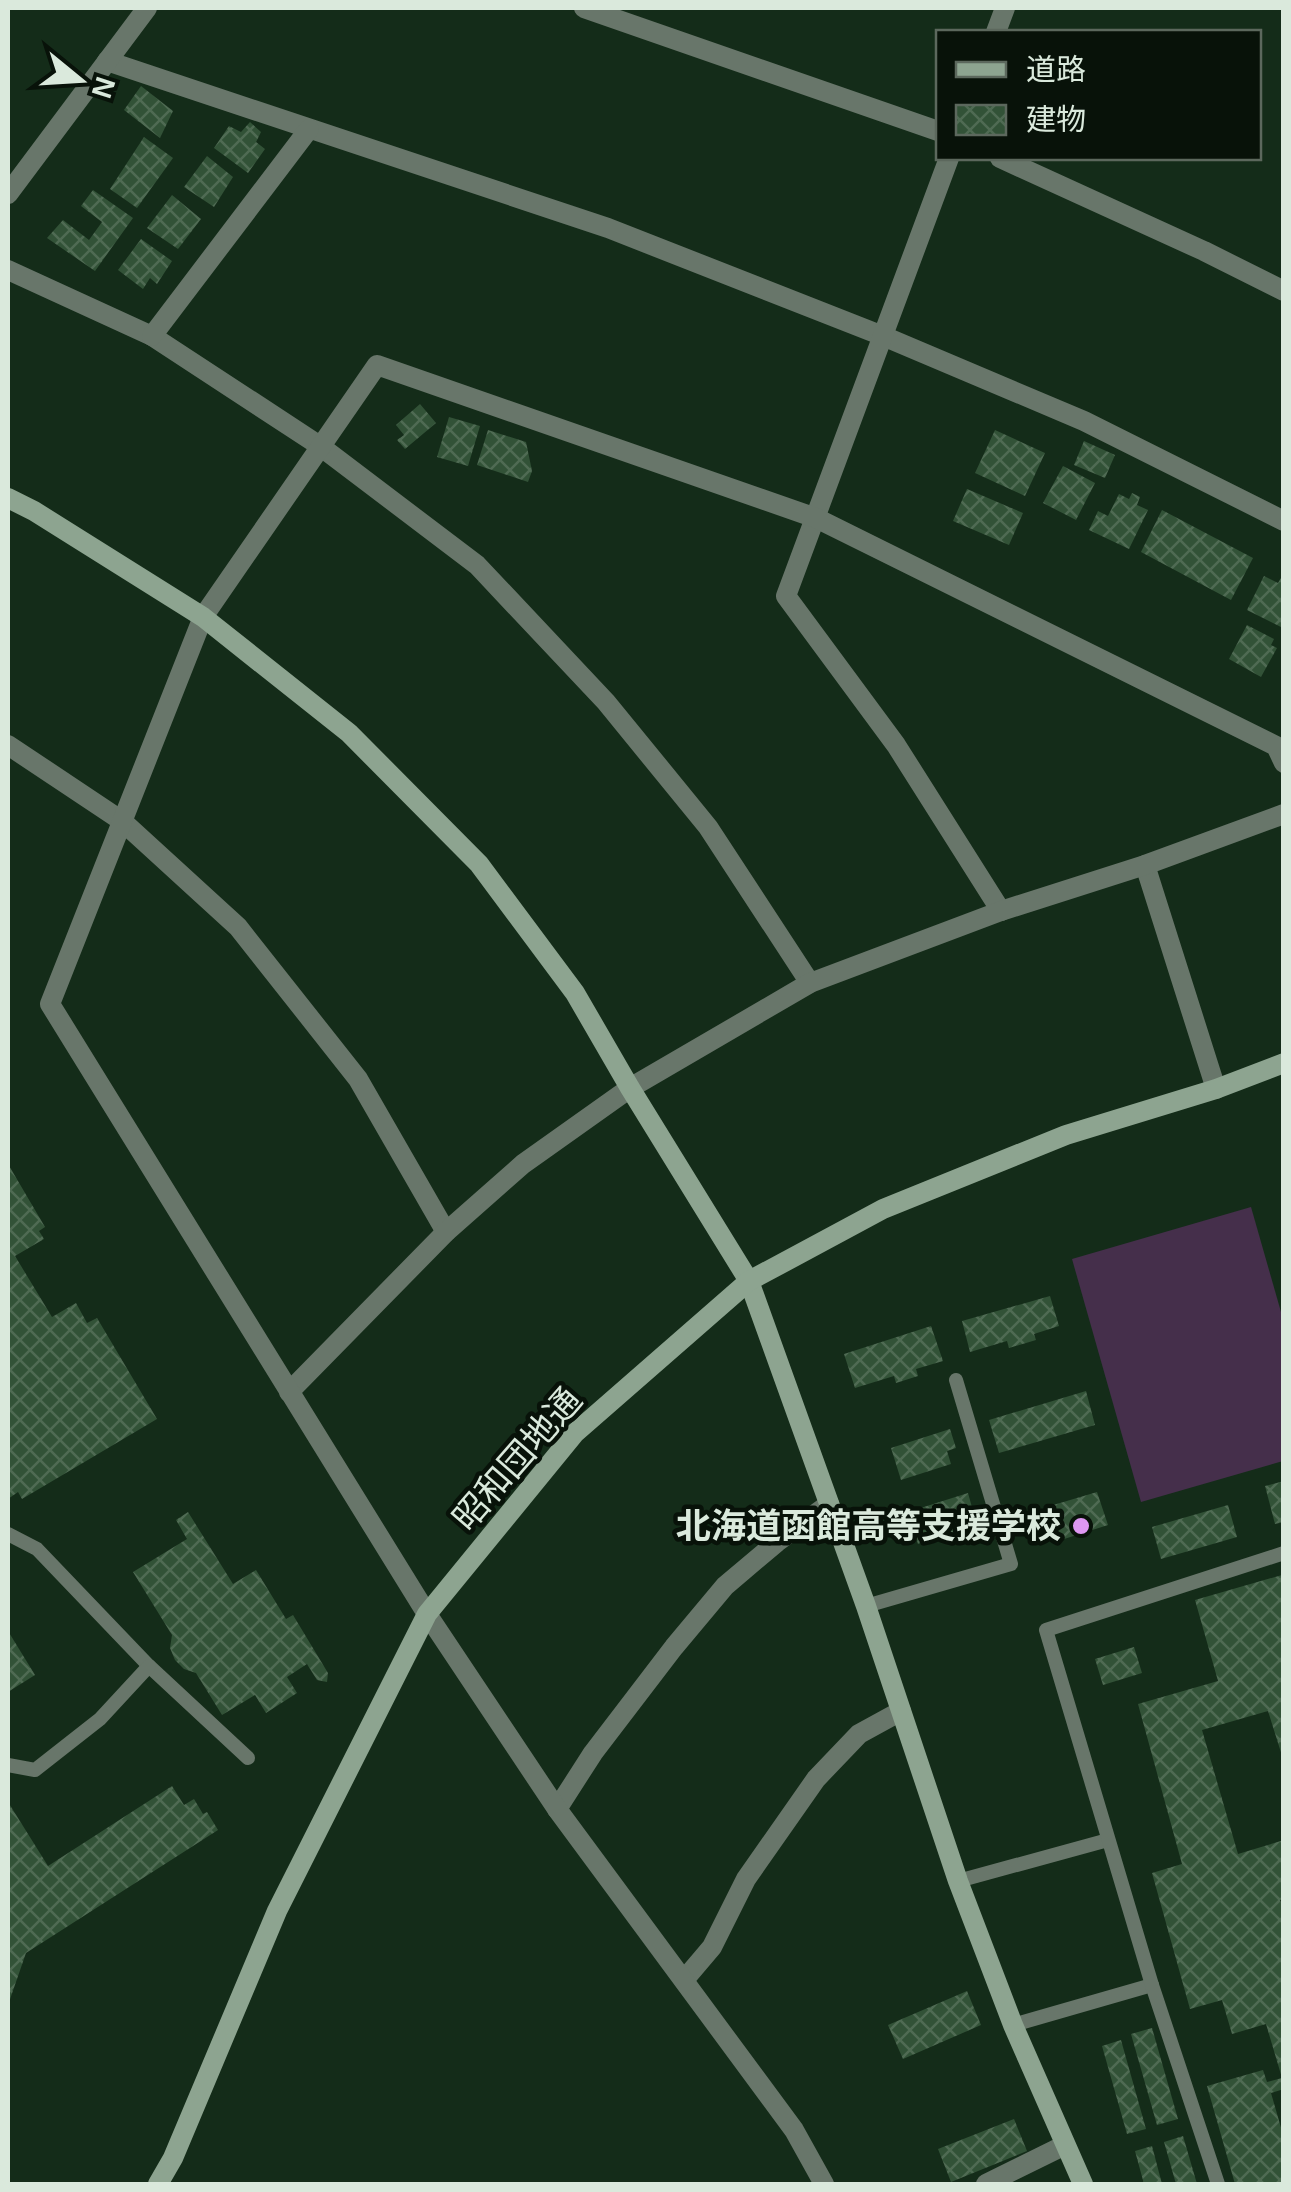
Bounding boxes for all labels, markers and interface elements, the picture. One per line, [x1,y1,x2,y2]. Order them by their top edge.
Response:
north arrow [30,30,130,130]
legend [936,30,1261,160]
text: 道路 [1026,53,1086,86]
text: N [85,73,121,102]
text: 建物 [1026,103,1086,136]
street label: 昭和団地通 [444,1380,589,1538]
place label: 北海道函館高等支援学校 [676,1506,1061,1545]
marker: 北海道函館高等支援学校 [1070,1515,1092,1537]

